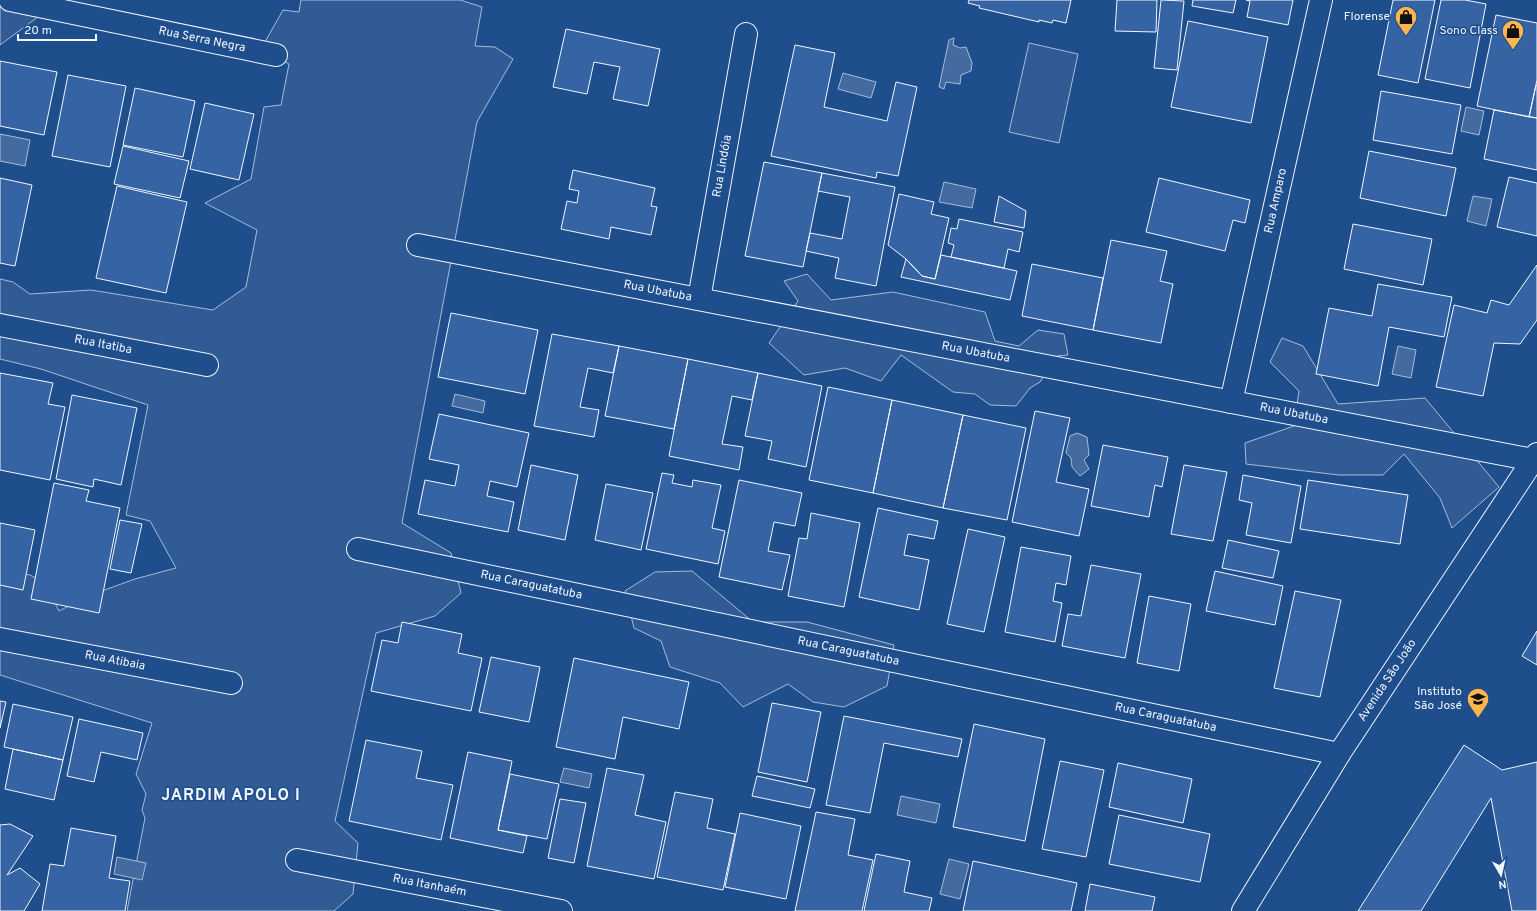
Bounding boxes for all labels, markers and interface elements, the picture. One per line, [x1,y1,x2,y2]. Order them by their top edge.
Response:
shop icon: Florense [1393,4,1419,37]
place label: Florense [1344,9,1390,25]
scale bar [18,16,96,42]
shop icon: Sono Class [1500,18,1526,51]
text: 20 m [24,23,52,39]
street label: Rua Serra Negra [157,23,247,56]
place label: Sono Class [1439,23,1498,39]
street label: Rua Lindóia [709,133,736,199]
street label: Rua Amparo [1261,167,1291,235]
street label: Rua Ubatuba [622,277,693,306]
street label: Rua Itatiba [73,332,133,358]
street label: Rua Ubatuba [940,338,1011,367]
street label: Rua Ubatuba [1258,399,1329,428]
street label: Rua Caraguatatuba [479,567,584,604]
street label: Rua Caraguatatuba [796,633,901,670]
street label: Avenida São João [1355,636,1421,725]
street label: Rua Atibaia [83,647,147,674]
place label: Instituto São José [1414,684,1462,714]
school or university icon: Instituto São José [1465,686,1491,719]
street label: Rua Caraguatatuba [1113,699,1218,736]
district label: JARDIM APOLO I [161,786,301,806]
north arrow [1481,855,1521,895]
street label: Rua Itanhaém [391,871,468,901]
text: N [1497,876,1507,891]

